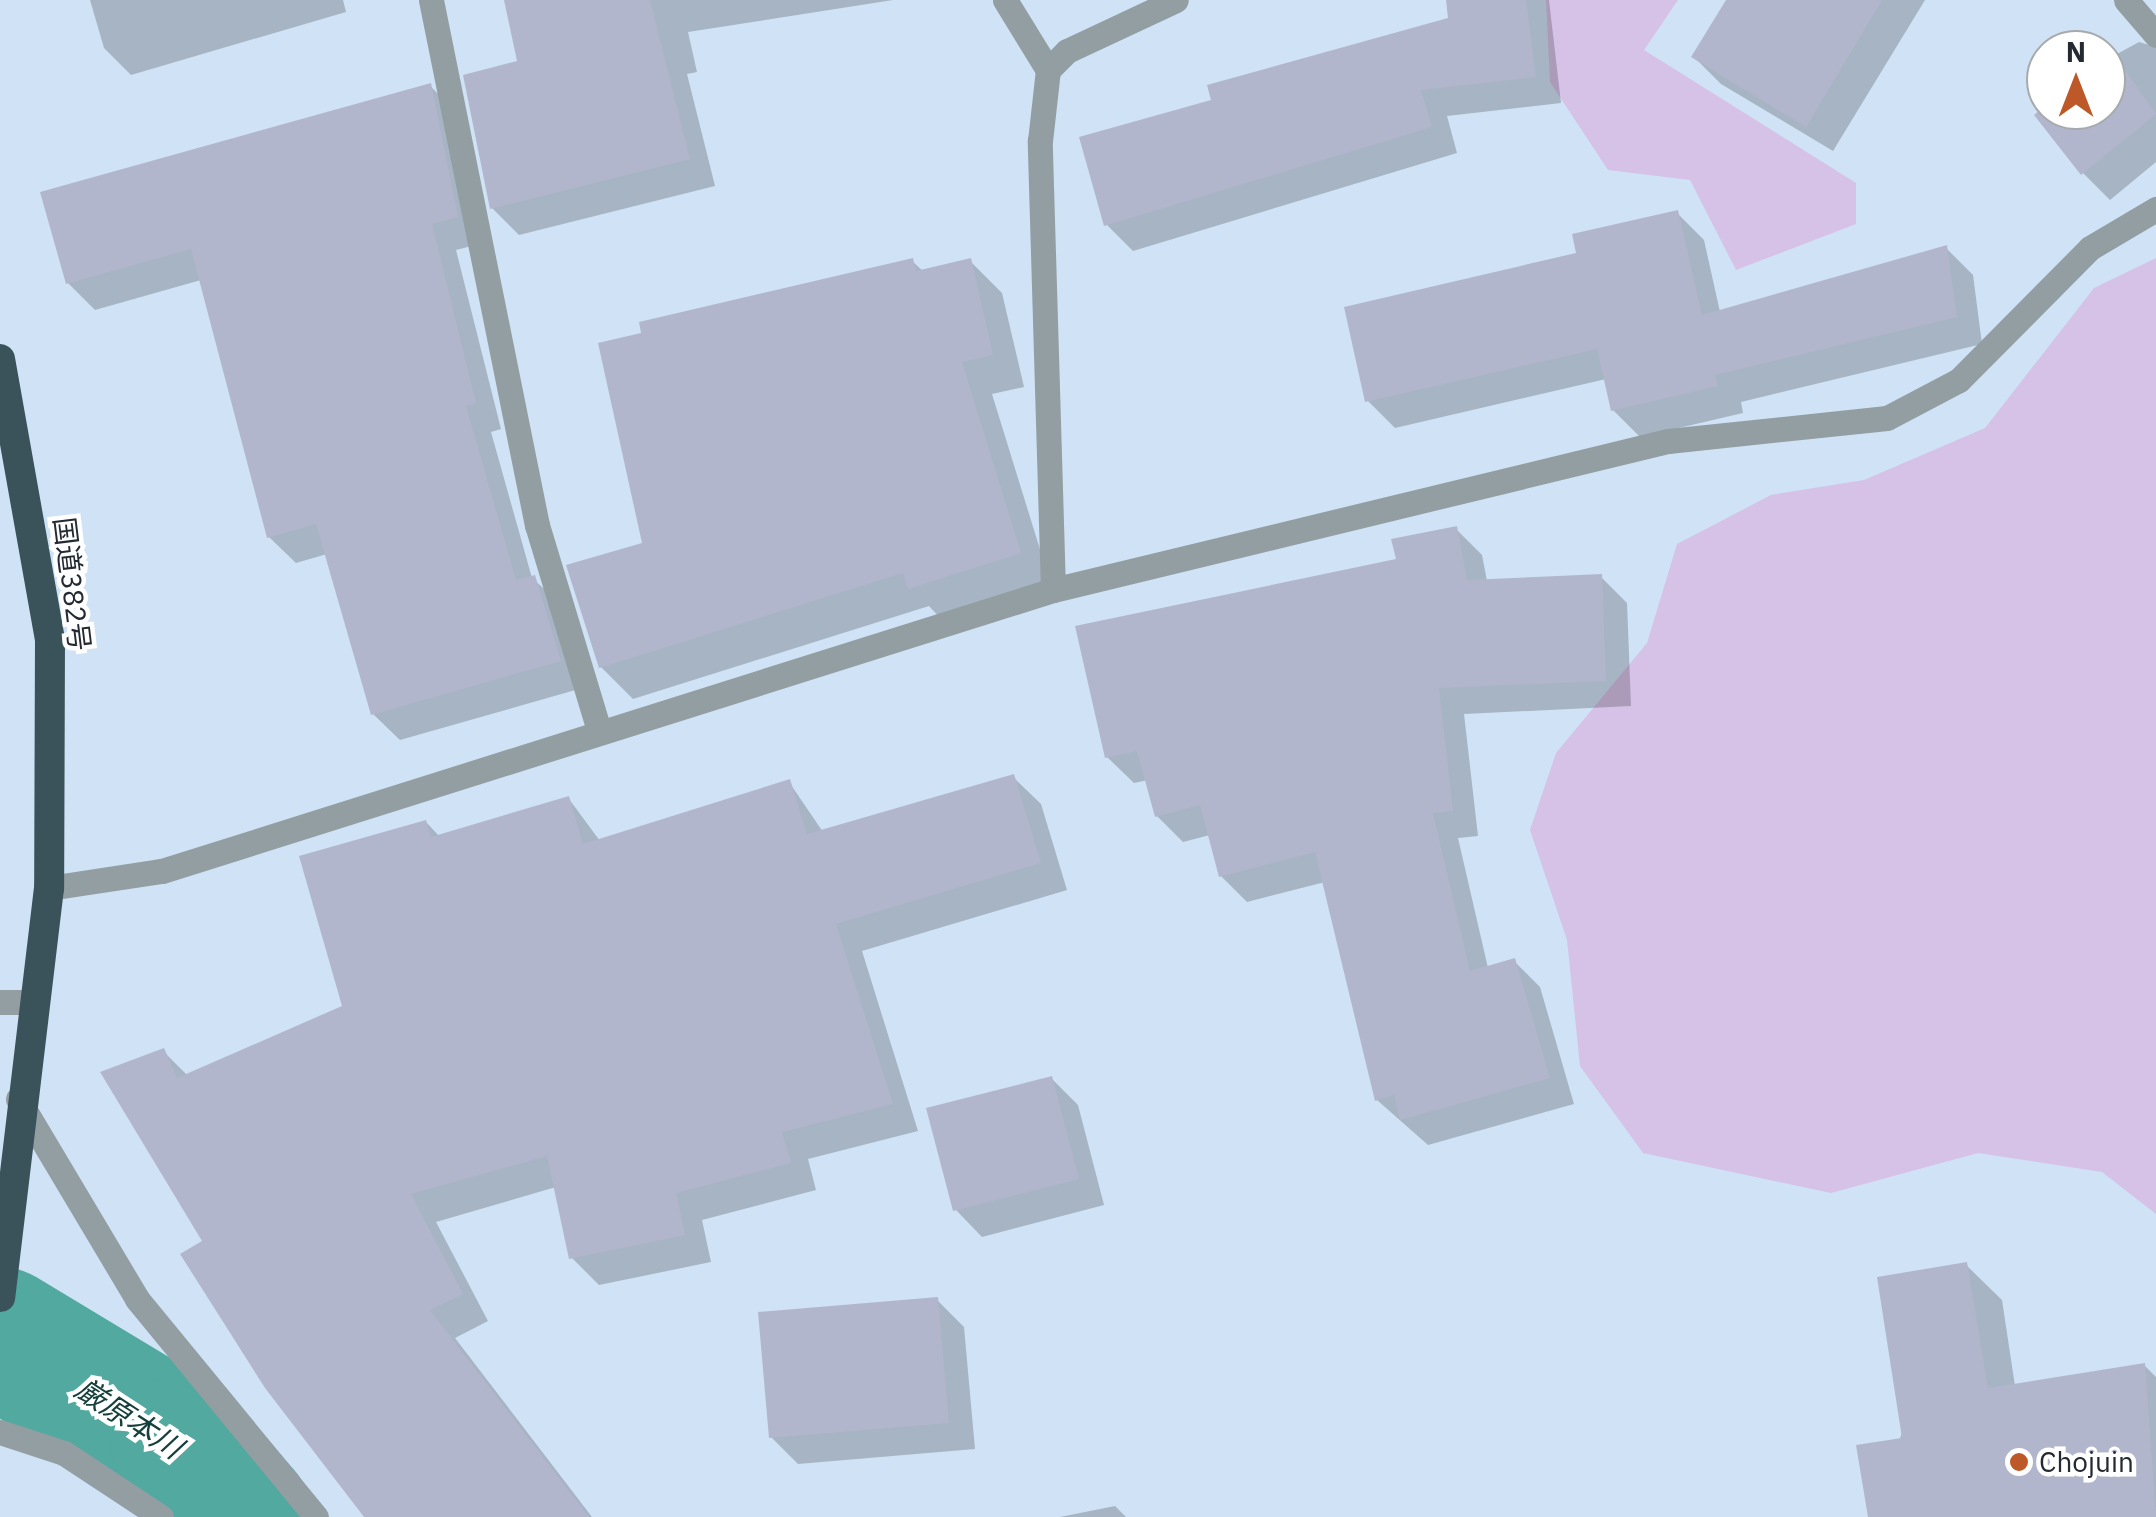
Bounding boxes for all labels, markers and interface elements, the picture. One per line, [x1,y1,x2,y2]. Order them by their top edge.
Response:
north arrow [2026,30,2126,130]
text: N [2066,33,2086,70]
street label: 国道382号 [47,515,97,653]
water label: 厳原本川 [69,1370,189,1466]
place label: Chojuin [2039,1445,2134,1479]
marker: Chojuin [2008,1451,2030,1473]

